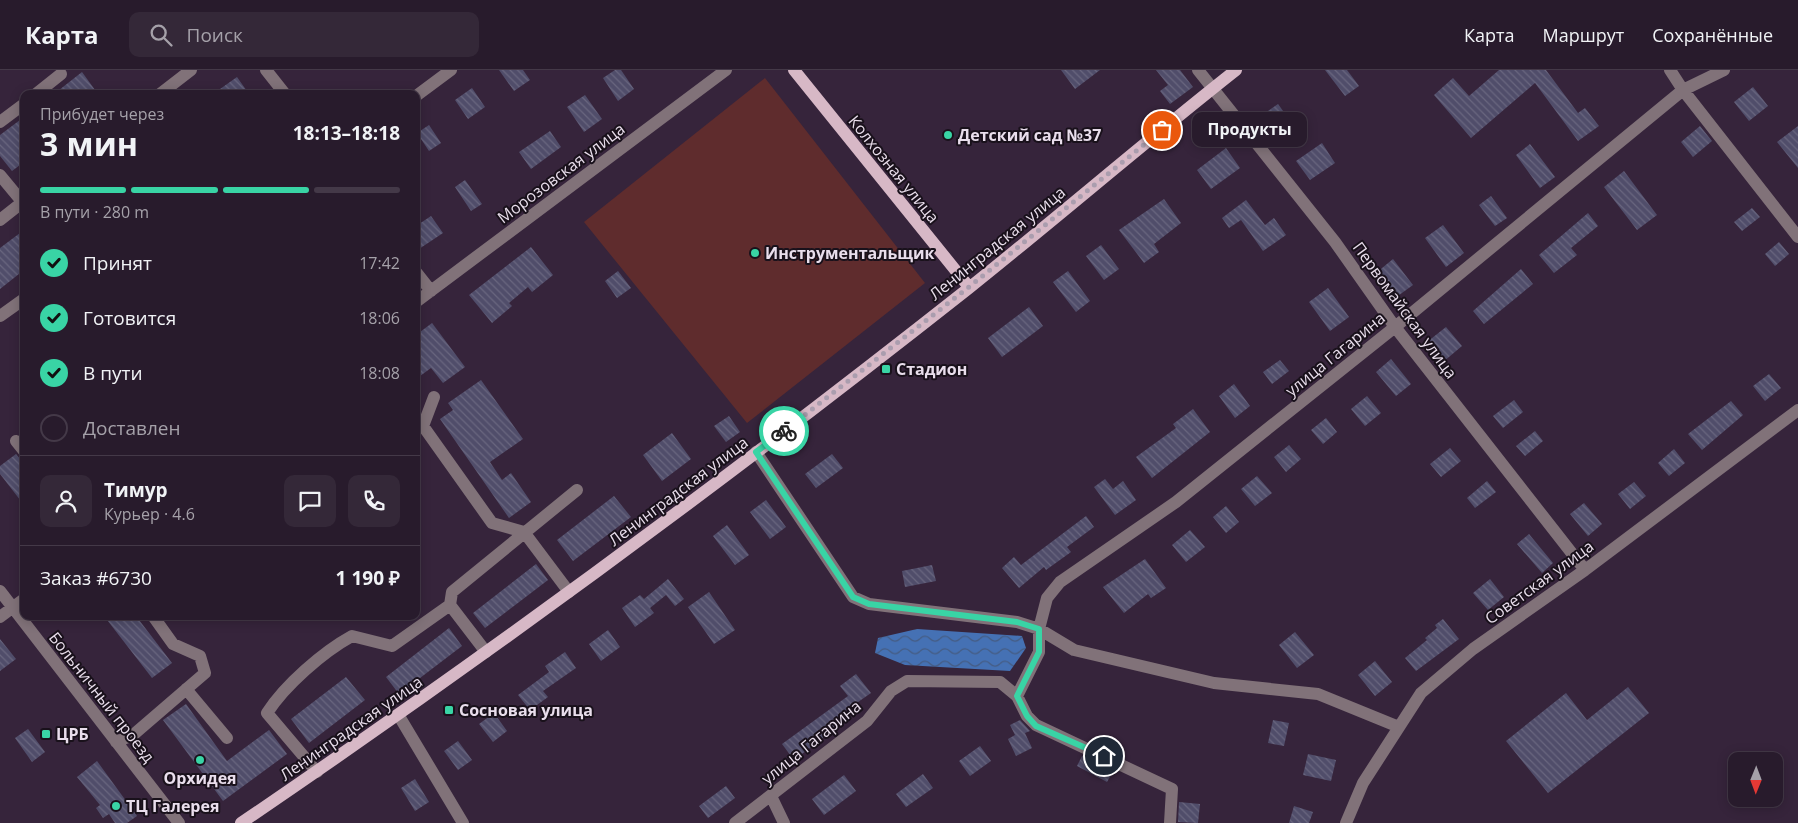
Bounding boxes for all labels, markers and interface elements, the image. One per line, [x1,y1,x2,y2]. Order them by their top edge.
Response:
search box [129,12,479,57]
text: Карта [25,18,99,51]
icon: search [147,21,175,49]
text: Поиск [187,22,243,48]
text: Карта [1464,23,1514,47]
text: Маршрут [1542,23,1624,47]
text: Сохранённые [1652,23,1773,47]
text: Прибудет через [40,103,164,125]
pin [1141,109,1183,151]
street label: Колхозная улица [844,111,944,227]
callout: Продукты [1192,112,1307,148]
icon: bag [1148,116,1176,144]
street label: Морозовская улица [493,118,629,228]
text: Продукты [1207,118,1292,140]
text: 18:13–18:18 [293,120,400,146]
text: 3 мин [40,122,138,165]
place label: Детский сад №37 [958,124,1101,146]
marker: Детский сад №37 [942,129,954,141]
street label: Ленинградская улица [924,181,1070,305]
text: В пути · 280 m [40,201,149,223]
street label: Первомайская улица [1348,237,1462,383]
place label: Инструментальщик [765,242,935,264]
marker: Инструментальщик [749,247,761,259]
icon: check [40,249,68,277]
text: Принят [83,250,152,276]
text: 17:42 [359,252,400,274]
icon: check [40,304,68,332]
text: Готовится [83,305,176,331]
text: 18:06 [359,307,400,329]
street label: улица Гагарина [1281,307,1389,401]
place label: Стадион [896,358,967,380]
icon: check [40,359,68,387]
text: В пути [83,360,143,386]
text: 18:08 [359,362,400,384]
marker: Стадион [880,363,892,375]
courier [759,406,809,456]
text: Доставлен [83,415,181,441]
icon: bike [770,417,798,445]
street label: Ленинградская улица [604,431,752,551]
button: person [40,475,92,527]
button: chat [284,475,336,527]
button: phone [348,475,400,527]
text: Тимур [104,477,168,503]
text: Курьер · 4.6 [104,503,195,525]
street label: Советская улица [1480,535,1598,629]
text: Заказ #6730 [40,565,152,591]
text: 1 190 ₽ [336,565,400,591]
street label: Больничный проезд [44,627,160,767]
street label: Ленинградская улица [275,670,427,786]
street label: улица Гагарина [757,695,865,789]
place label: Сосновая улица [459,699,593,721]
marker: Сосновая улица [443,704,455,716]
place label: ЦРБ [56,723,89,745]
marker: ЦРБ [40,728,52,740]
pin [1083,735,1125,777]
icon: home [1090,742,1118,770]
north arrow [1728,752,1782,808]
map controls [1728,752,1783,807]
marker: Орхидея [194,754,206,766]
place label: Орхидея [163,767,237,789]
place label: ТЦ Галерея [126,795,219,817]
marker: ТЦ Галерея [110,800,122,812]

